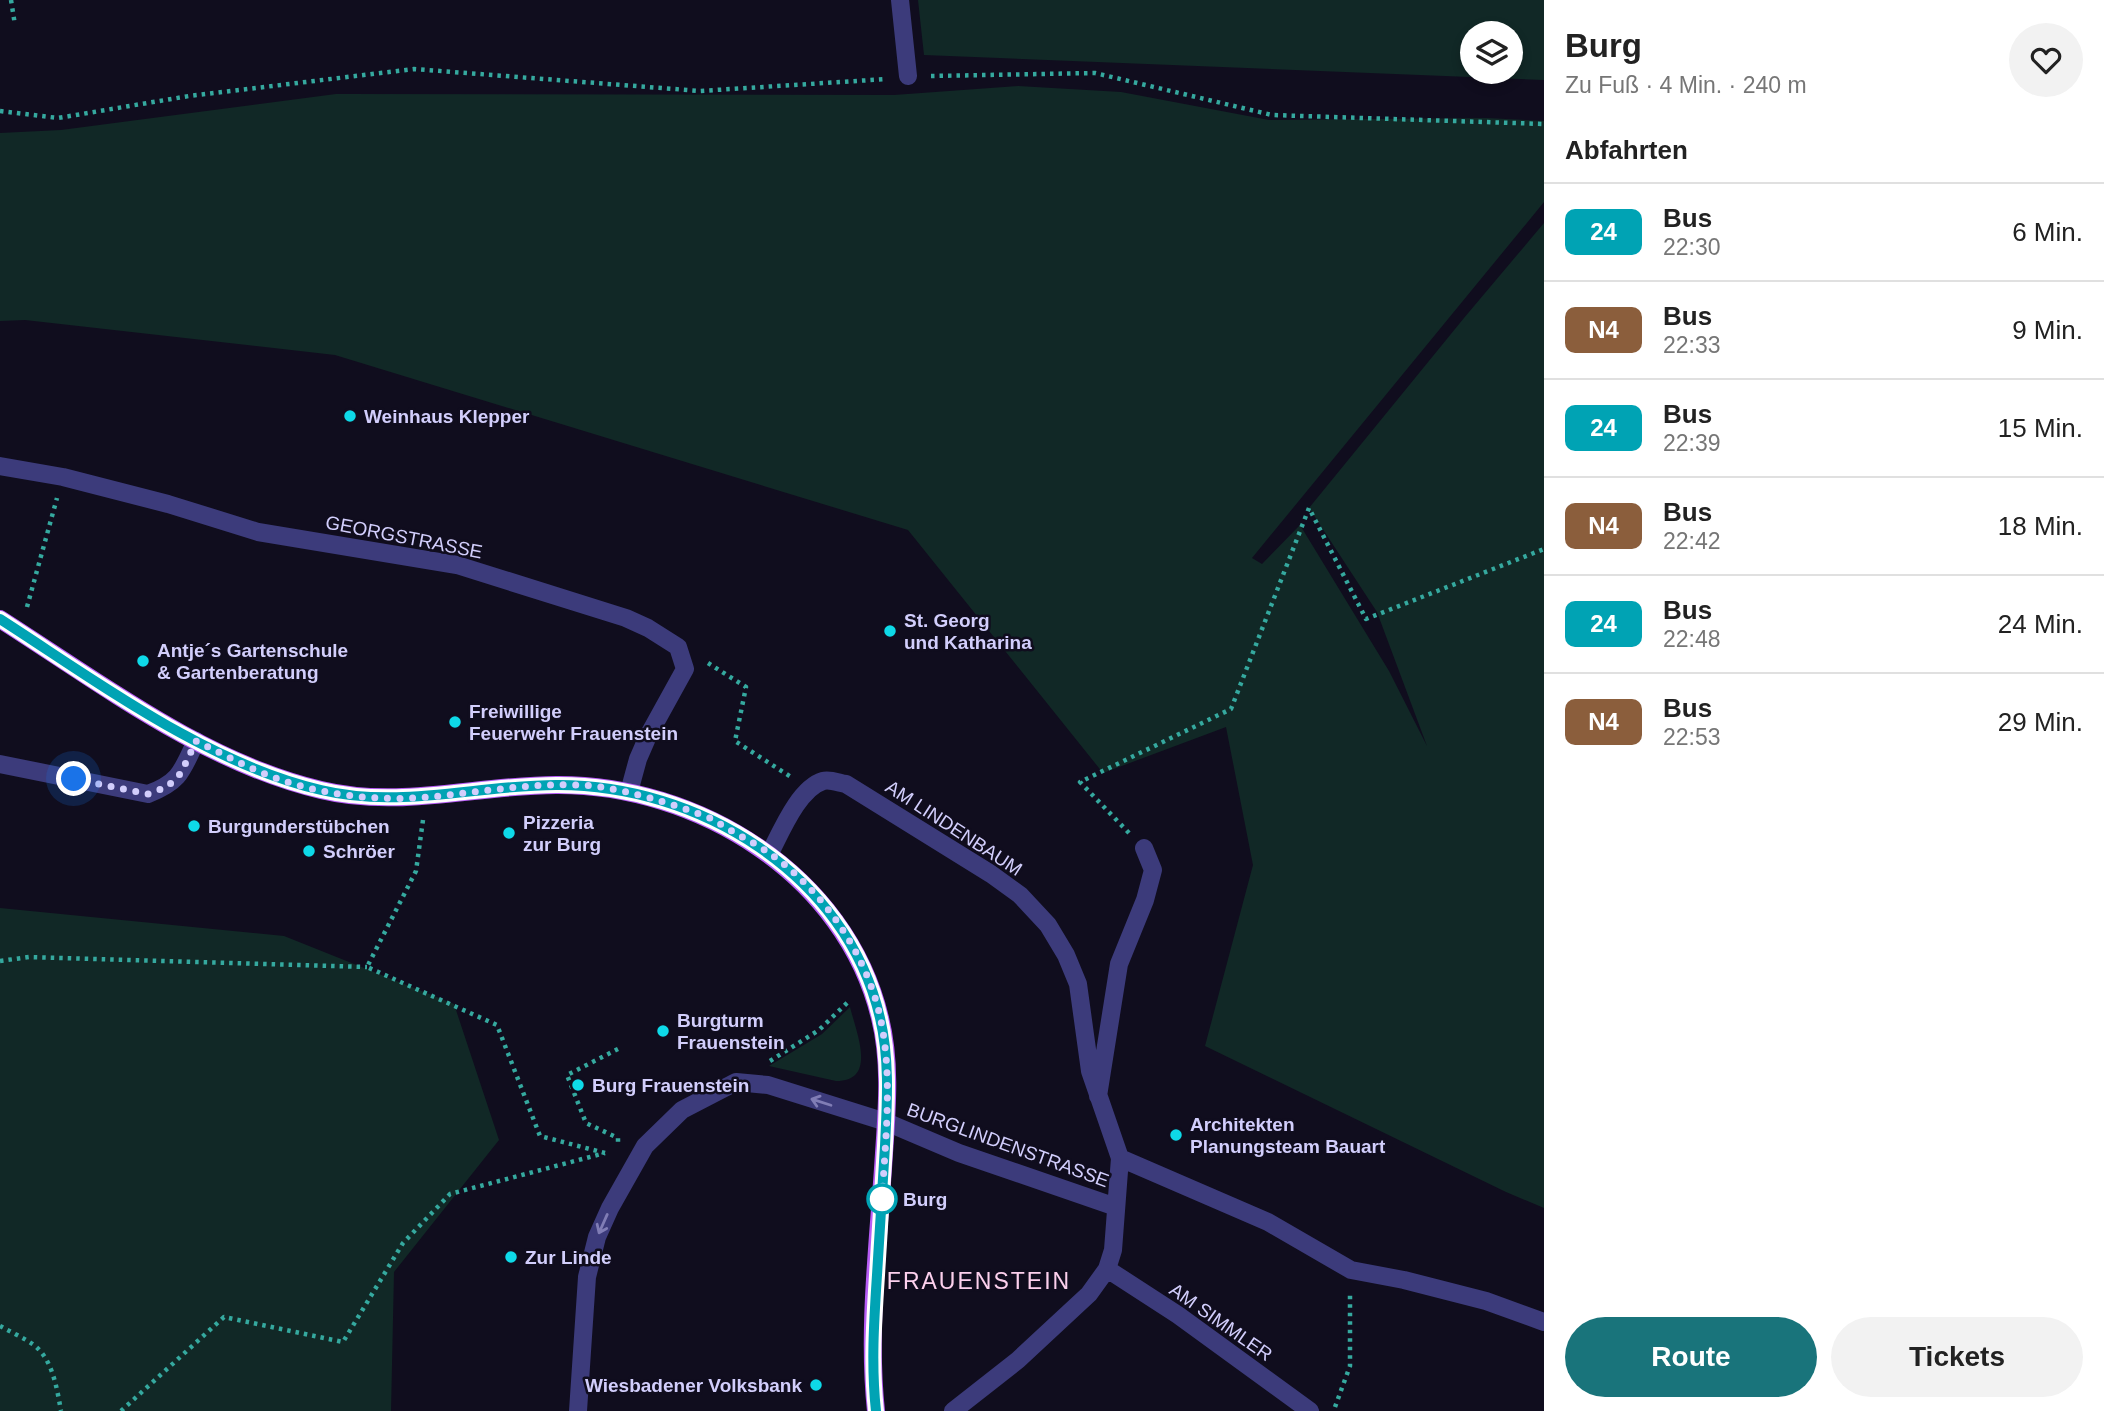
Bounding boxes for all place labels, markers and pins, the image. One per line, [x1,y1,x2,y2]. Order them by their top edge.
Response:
place label: Weinhaus Klepper [364,406,530,427]
marker: Weinhaus Klepper [342,408,358,424]
place label: St. Georg und Katharina [904,610,1032,653]
marker: St. Georg und Katharina [882,623,898,639]
place label: Antje´s Gartenschule & Gartenberatung [157,640,348,683]
marker: Antje´s Gartenschule & Gartenberatung [135,653,151,669]
place label: Freiwillige Feuerwehr Frauenstein [469,701,678,744]
marker: Freiwillige Feuerwehr Frauenstein [447,714,463,730]
place label: Pizzeria zur Burg [523,812,601,855]
place label: Burgunderstübchen [208,816,390,837]
marker: Burgunderstübchen [186,818,202,834]
marker: Pizzeria zur Burg [501,825,517,841]
place label: Schröer [323,841,395,862]
marker: Schröer [301,843,317,859]
place label: Burgturm Frauenstein [677,1010,785,1053]
marker: Burgturm Frauenstein [655,1023,671,1039]
place label: Burg Frauenstein [592,1075,749,1096]
marker: Burg Frauenstein [570,1077,586,1093]
place label: Architekten Planungsteam Bauart [1190,1114,1386,1157]
marker: Architekten Planungsteam Bauart [1168,1127,1184,1143]
marker: Burg [867,1184,897,1214]
place label: Burg [903,1189,947,1210]
place label: Zur Linde [525,1247,612,1268]
marker: Zur Linde [503,1249,519,1265]
place label: Wiesbadener Volksbank [585,1375,802,1396]
marker: Wiesbadener Volksbank [808,1377,824,1393]

